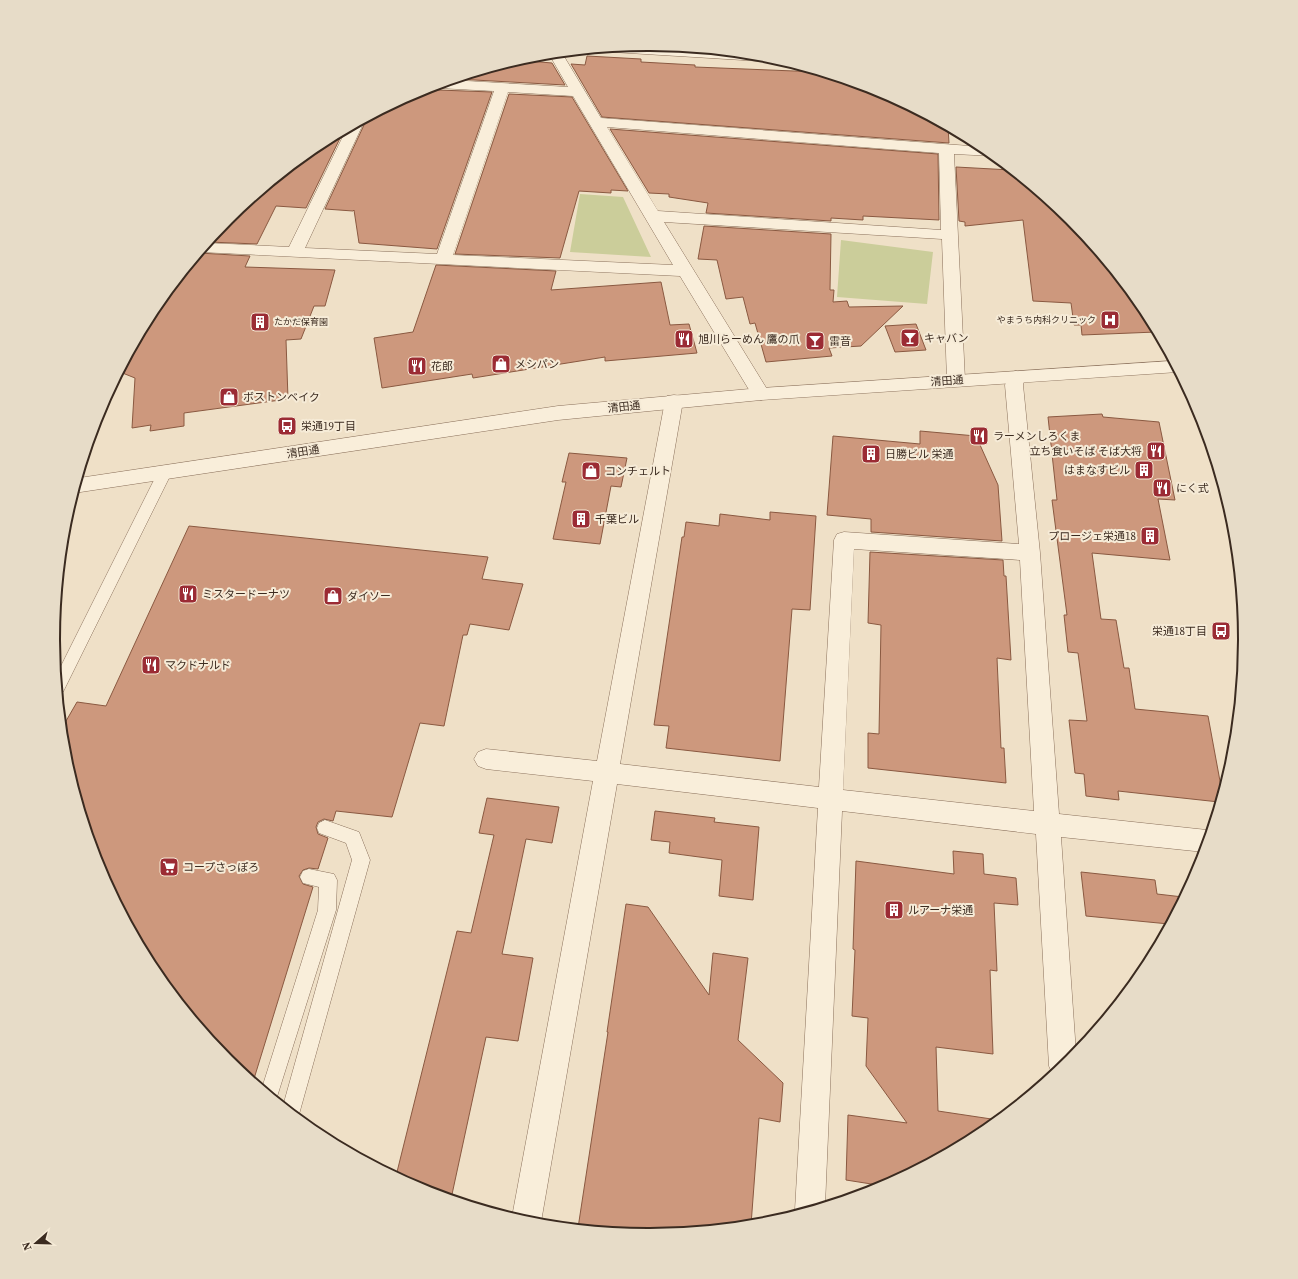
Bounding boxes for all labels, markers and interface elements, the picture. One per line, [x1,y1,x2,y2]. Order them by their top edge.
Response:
hospital icon: やまうち内科クリニック [1099,309,1121,331]
building icon: たかだ保育園 [249,311,271,333]
place label: やまうち内科クリニック [997,314,1096,326]
place label: たかだ保育園 [274,316,328,328]
bar icon: キャバン [899,327,921,349]
restaurant icon: 旭川らーめん 鷹の爪 [673,328,695,350]
bar icon: 雷音 [804,330,826,352]
place label: キャバン [924,331,969,346]
place label: 旭川らーめん 鷹の爪 [698,332,800,347]
place label: 雷音 [829,334,851,349]
shop icon: メシパン [490,353,512,375]
restaurant icon: 花郎 [406,355,428,377]
place label: メシパン [515,357,559,372]
place label: 花郎 [431,359,453,374]
street label: 清田通 [930,372,964,390]
shop icon: ボストンベイク [218,386,240,408]
place label: ボストンベイク [243,390,320,405]
street label: 清田通 [607,398,641,416]
bus stop icon: 栄通19丁目 [276,415,298,437]
place label: 栄通19丁目 [301,419,356,434]
restaurant icon: ラーメンしろくま [968,425,990,447]
place label: ラーメンしろくま [993,429,1081,444]
restaurant icon: 立ち食いそば そば大将 [1145,440,1167,462]
street label: 清田通 [286,442,320,462]
building icon: 日勝ビル 栄通 [860,443,882,465]
place label: 立ち食いそば そば大将 [1029,444,1142,459]
place label: 日勝ビル 栄通 [885,447,954,462]
building icon: はまなすビル [1133,459,1155,481]
shop icon: コンチェルト [580,460,602,482]
place label: はまなすビル [1064,463,1130,478]
place label: コンチェルト [605,464,671,479]
restaurant icon: にく式 [1151,477,1173,499]
place label: にく式 [1176,481,1209,496]
building icon: 千葉ビル [570,508,592,530]
place label: 千葉ビル [595,512,639,527]
building icon: プロージェ栄通18 [1139,525,1161,547]
place label: プロージェ栄通18 [1048,529,1136,544]
restaurant icon: ミスタードーナツ [177,583,199,605]
shop icon: ダイソー [322,585,344,607]
place label: ミスタードーナツ [202,587,290,602]
place label: ダイソー [347,589,391,604]
bus stop icon: 栄通18丁目 [1210,620,1232,642]
place label: 栄通18丁目 [1152,624,1207,639]
restaurant icon: マクドナルド [140,654,162,676]
place label: マクドナルド [165,658,231,673]
supermarket icon: コープさっぽろ [158,856,180,878]
place label: コープさっぽろ [183,860,259,875]
building icon: ルアーナ栄通 [883,899,905,921]
place label: ルアーナ栄通 [908,903,973,918]
north arrow [16,1223,56,1263]
text: N [19,1240,35,1253]

